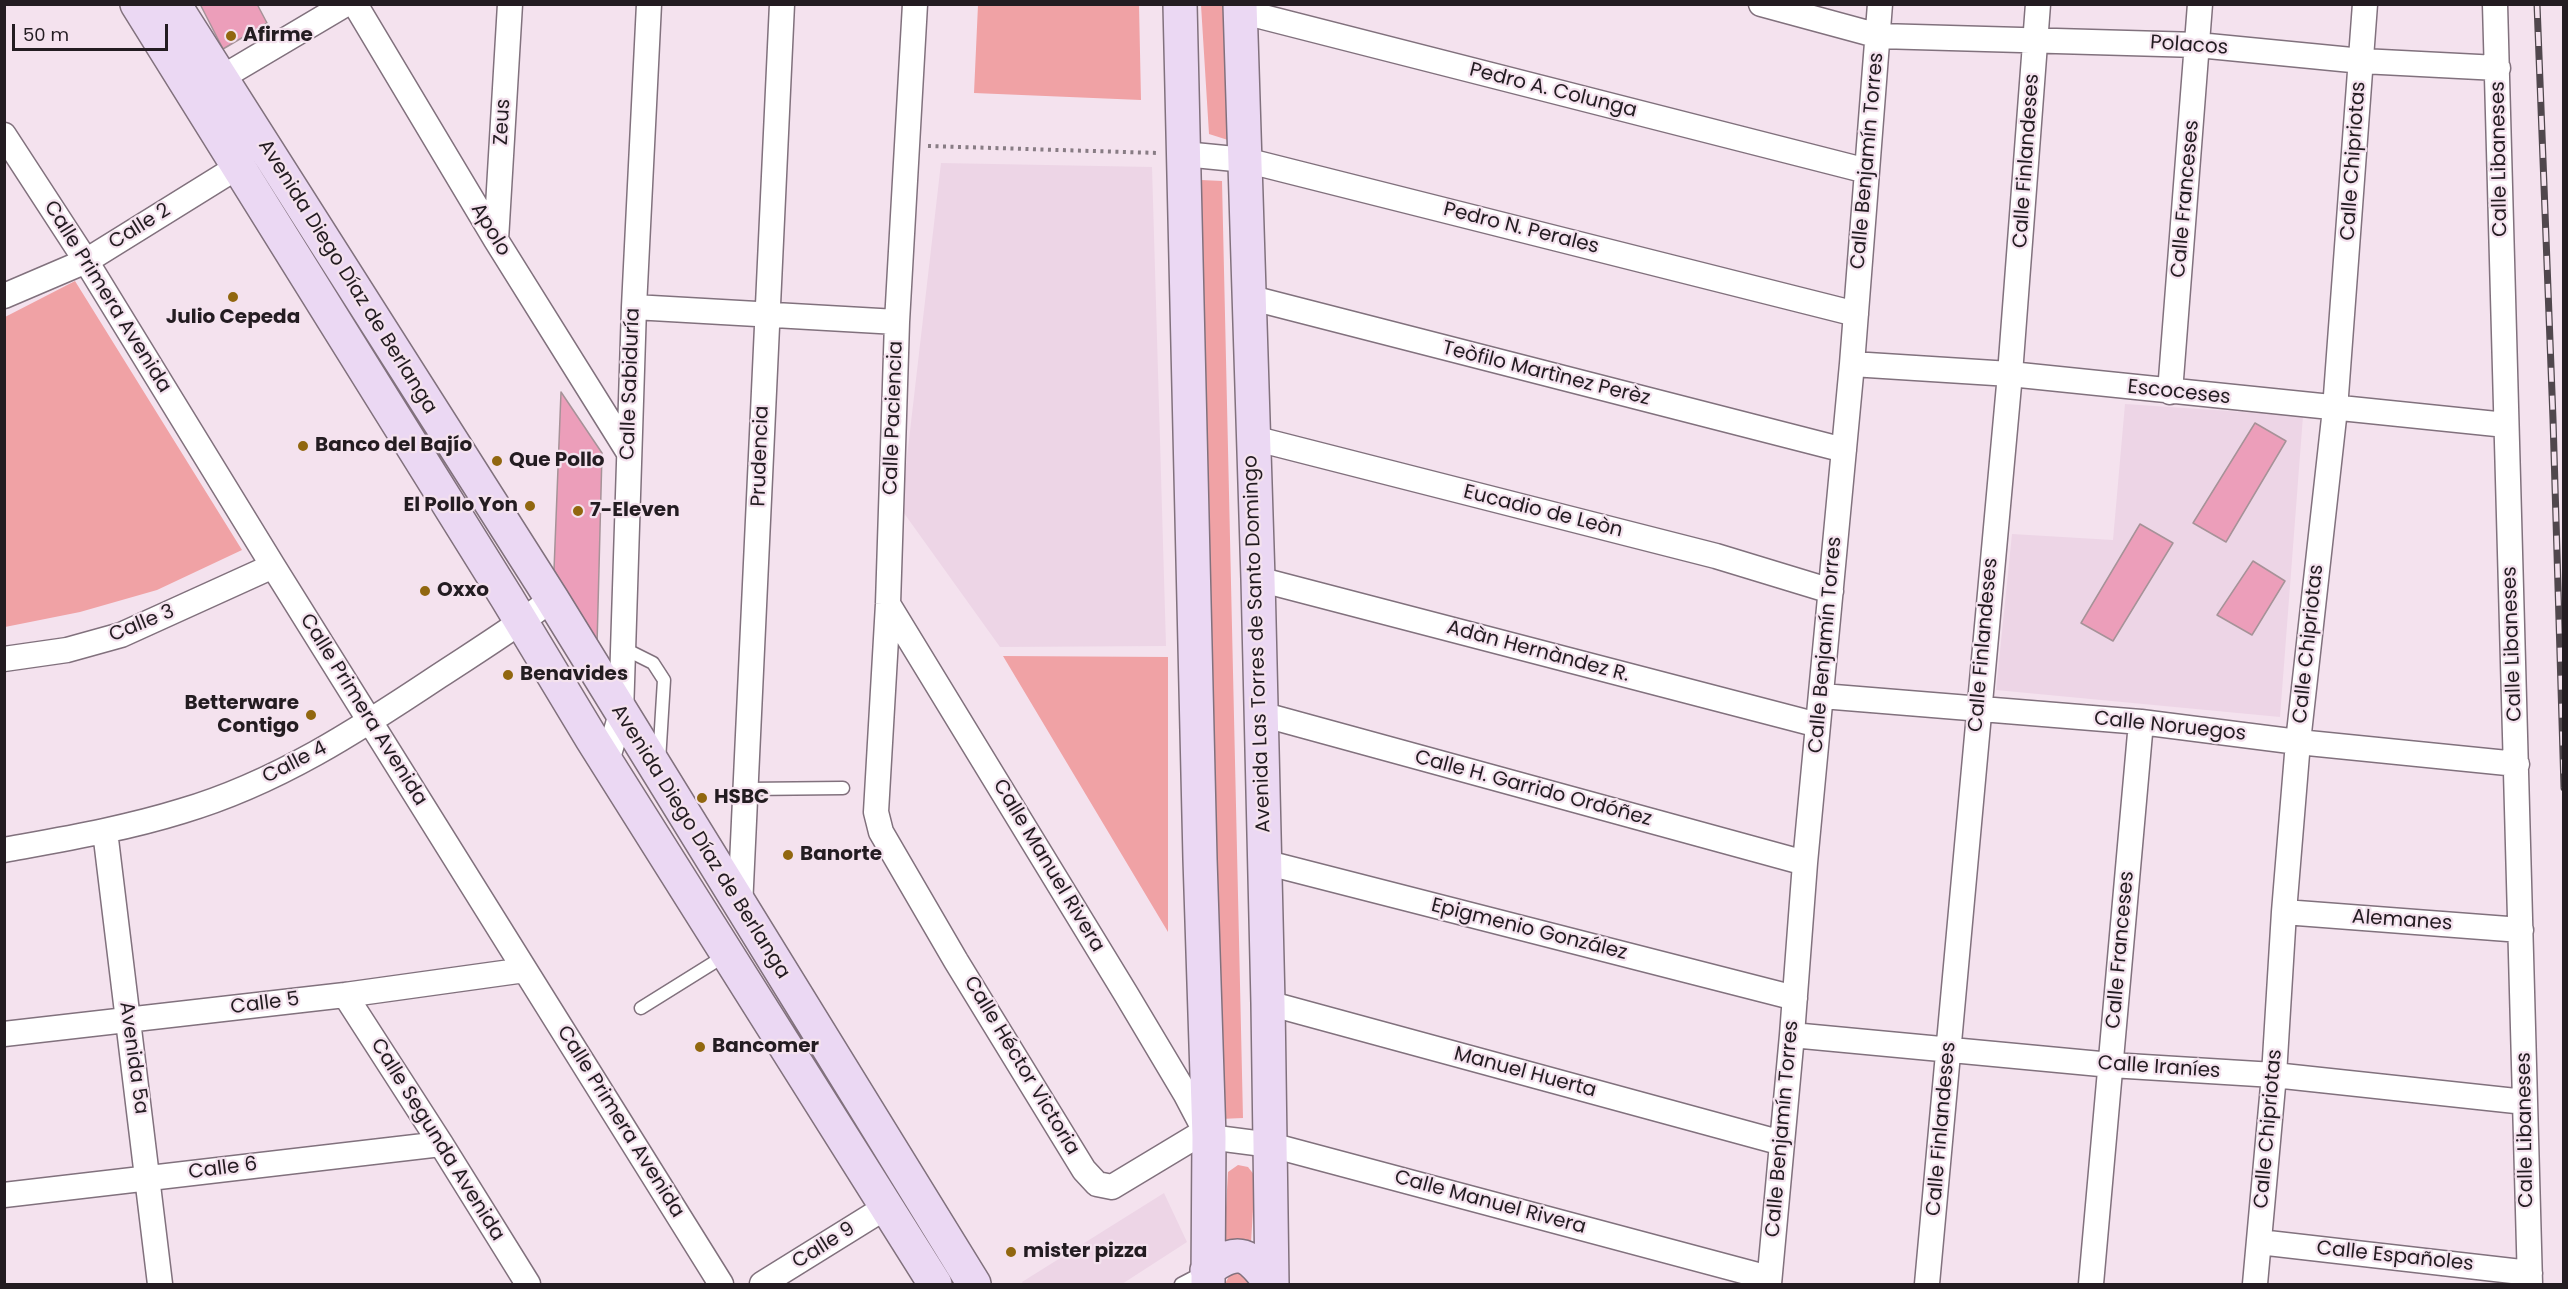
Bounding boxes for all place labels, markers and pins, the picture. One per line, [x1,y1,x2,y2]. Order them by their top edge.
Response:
place label: Afirme [243,24,313,48]
marker: Afirme [224,29,238,43]
marker: Julio Cepeda [226,290,240,304]
place label: Julio Cepeda [166,306,300,330]
place label: Banco del Bajío [315,434,472,458]
marker: Banco del Bajío [296,439,310,453]
place label: Que Pollo [509,449,605,473]
marker: Que Pollo [490,454,504,468]
place label: El Pollo Yon [403,494,518,518]
marker: El Pollo Yon [523,499,537,513]
place label: 7-Eleven [590,499,680,523]
marker: 7-Eleven [571,504,585,518]
place label: Oxxo [437,579,489,603]
marker: Oxxo [418,584,432,598]
place label: Benavides [520,663,628,687]
marker: Benavides [501,668,515,682]
place label: Betterware Contigo [185,692,299,739]
marker: Betterware Contigo [304,708,318,722]
place label: HSBC [714,786,769,810]
marker: HSBC [695,791,709,805]
place label: Banorte [800,843,882,867]
marker: Banorte [781,848,795,862]
place label: Bancomer [712,1035,819,1059]
marker: Bancomer [693,1040,707,1054]
place label: mister pizza [1023,1240,1147,1264]
marker: mister pizza [1004,1245,1018,1259]

